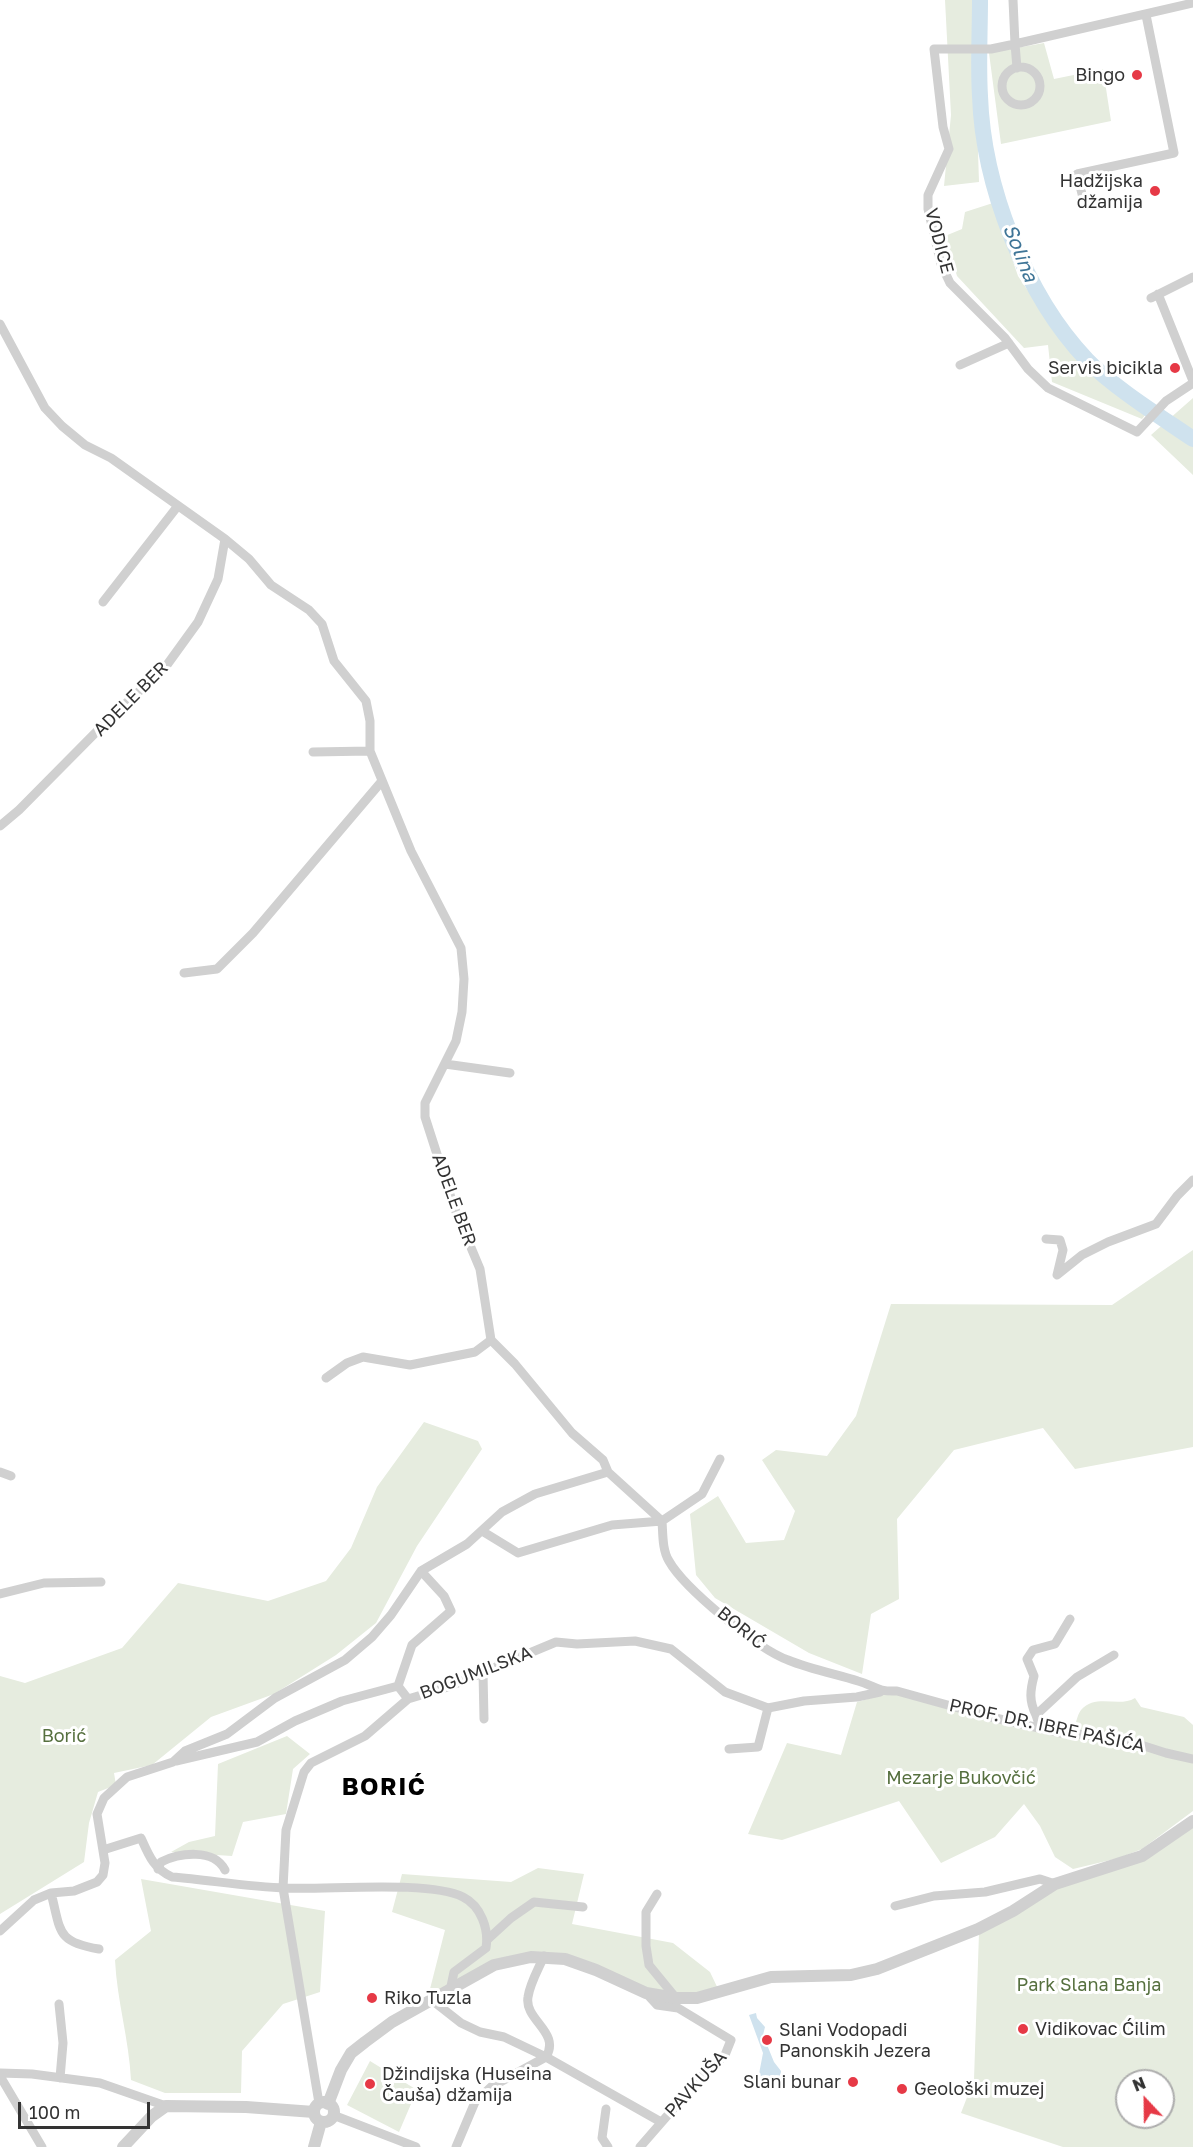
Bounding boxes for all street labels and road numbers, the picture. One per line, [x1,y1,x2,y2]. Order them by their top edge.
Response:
street label: VODICE [920,206,958,276]
street label: ADELE BER [89,657,173,741]
street label: ADELE BER [427,1151,481,1249]
street label: BORIĆ [713,1602,769,1654]
street label: BOGUMILSKA [417,1642,535,1704]
street label: PROF. DR. IBRE PAŠIĆA [947,1695,1147,1757]
street label: PAVKUŠA [661,2046,731,2122]

